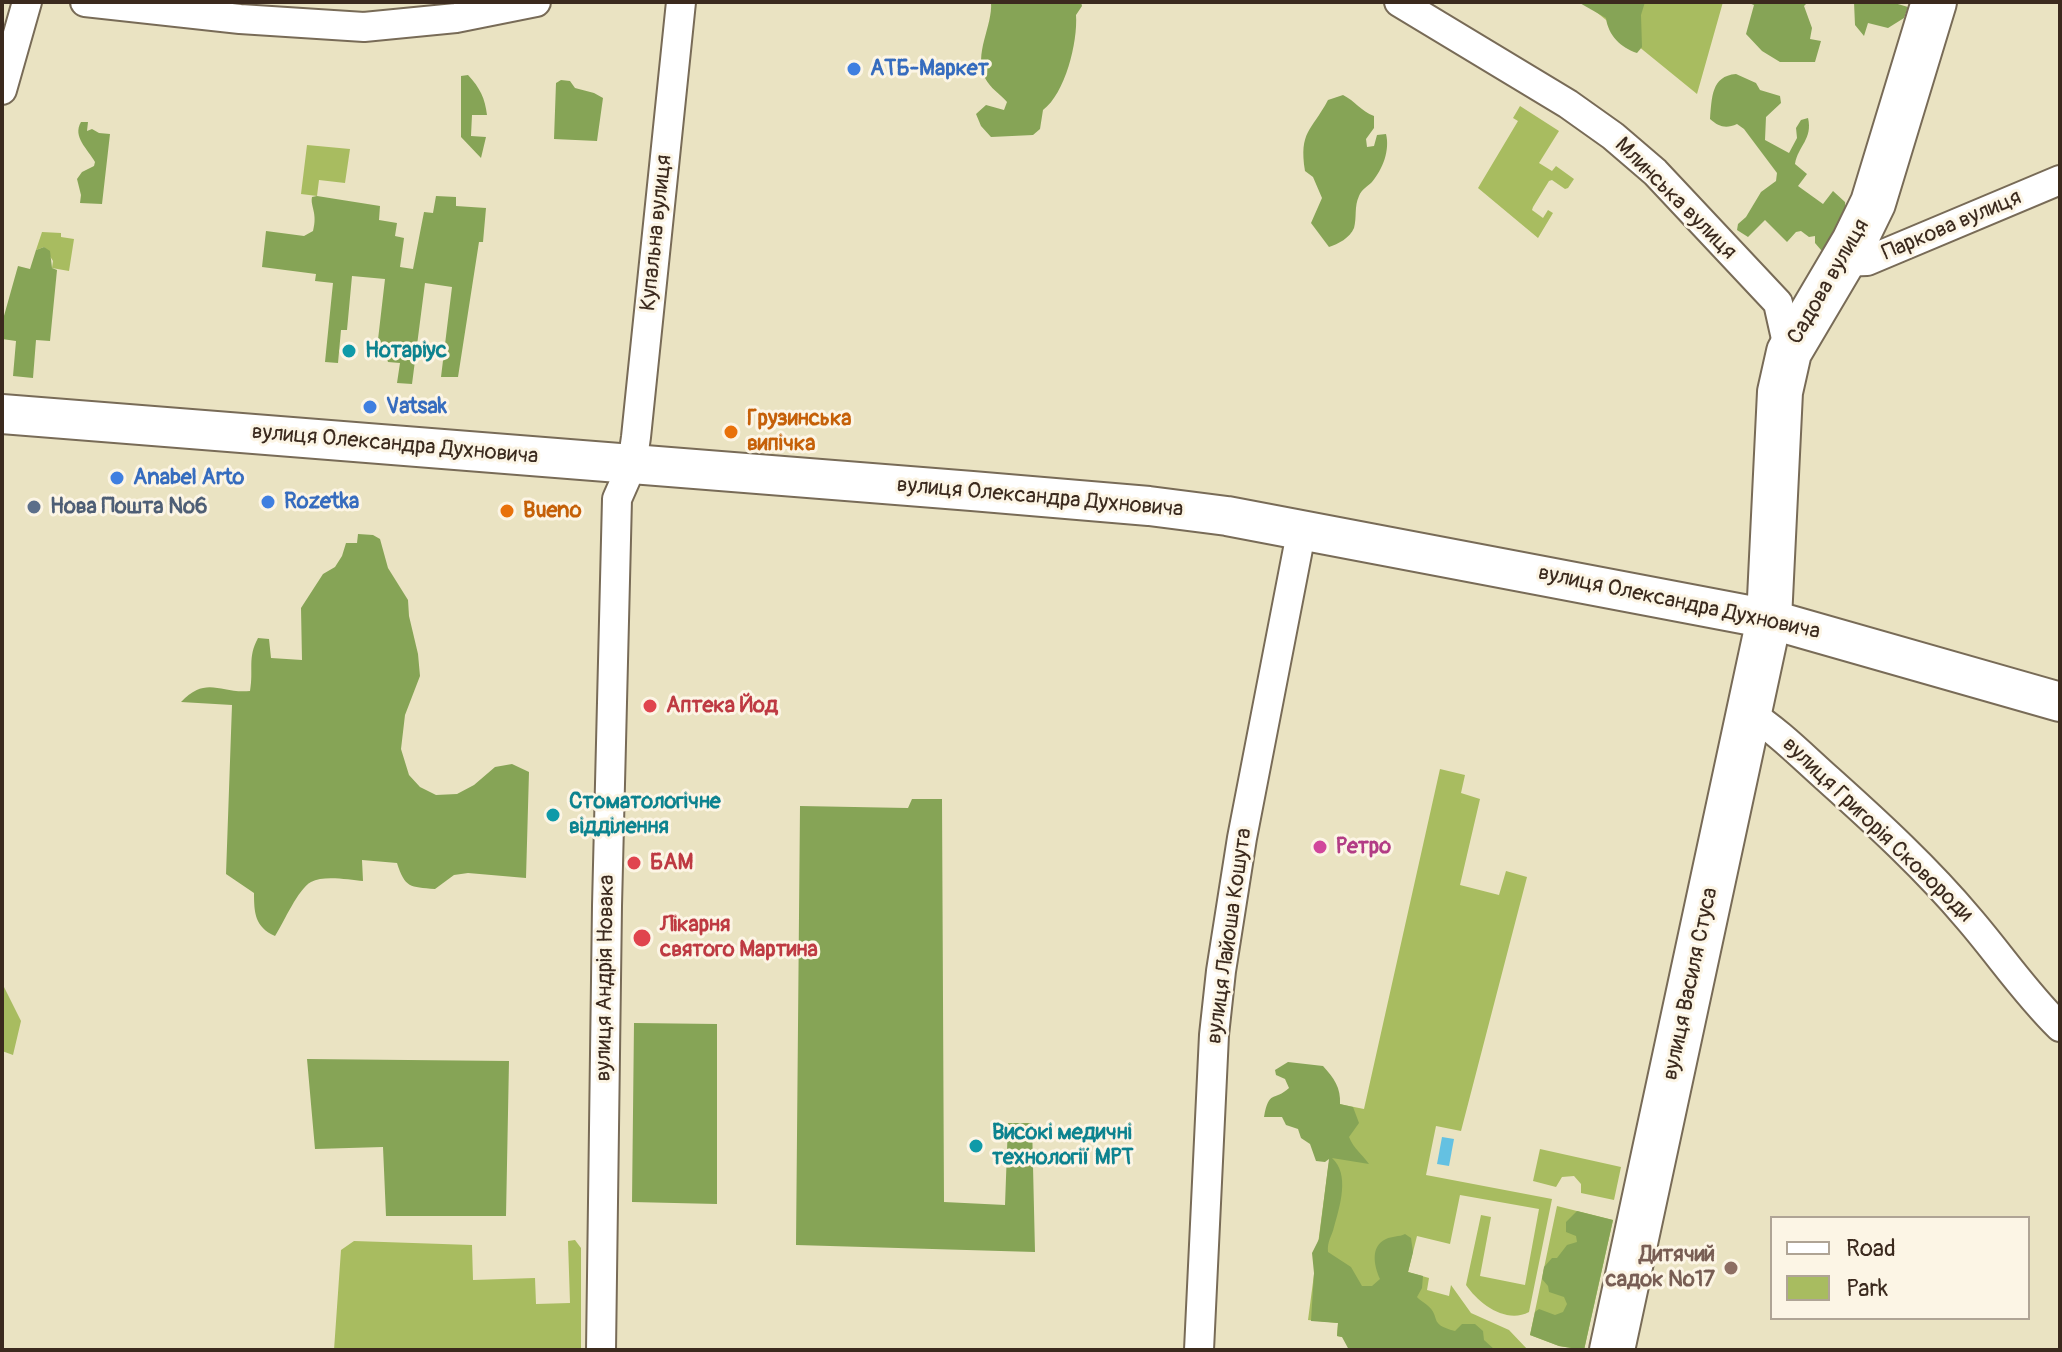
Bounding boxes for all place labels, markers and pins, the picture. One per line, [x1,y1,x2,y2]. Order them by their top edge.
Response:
place label: АТБ-Маркет [870,56,989,82]
marker: АТБ-Маркет [845,60,863,78]
place label: Нотаріус [365,338,447,364]
marker: Нотаріус [340,342,358,360]
place label: Vatsak [386,394,447,420]
marker: Vatsak [361,398,379,416]
place label: Грузинська випічка [747,406,852,458]
marker: Грузинська випічка [722,423,740,441]
place label: Anabel Arto [133,465,244,491]
marker: Anabel Arto [108,469,126,487]
place label: Rozetka [284,489,359,515]
marker: Rozetka [259,493,277,511]
place label: Нова Пошта №6 [50,494,208,520]
marker: Нова Пошта №6 [25,498,43,516]
place label: Bueno [523,498,582,524]
marker: Bueno [498,502,516,520]
place label: Аптека Йод [666,693,778,719]
marker: Аптека Йод [641,697,659,715]
place label: Стоматологічне відділення [569,789,721,840]
marker: Стоматологічне відділення [544,806,562,824]
place label: Ретро [1336,834,1391,860]
marker: Ретро [1311,838,1329,856]
place label: БАМ [650,850,693,876]
marker: БАМ [625,854,643,872]
place label: Лікарня святого Мартина [660,912,818,964]
marker: Лікарня святого Мартина [631,927,653,949]
place label: Високі медичні технології МРТ [992,1120,1134,1172]
marker: Високі медичні технології МРТ [967,1137,985,1155]
place label: Дитячий садок №17 [1606,1242,1715,1294]
marker: Дитячий садок №17 [1722,1259,1740,1277]

